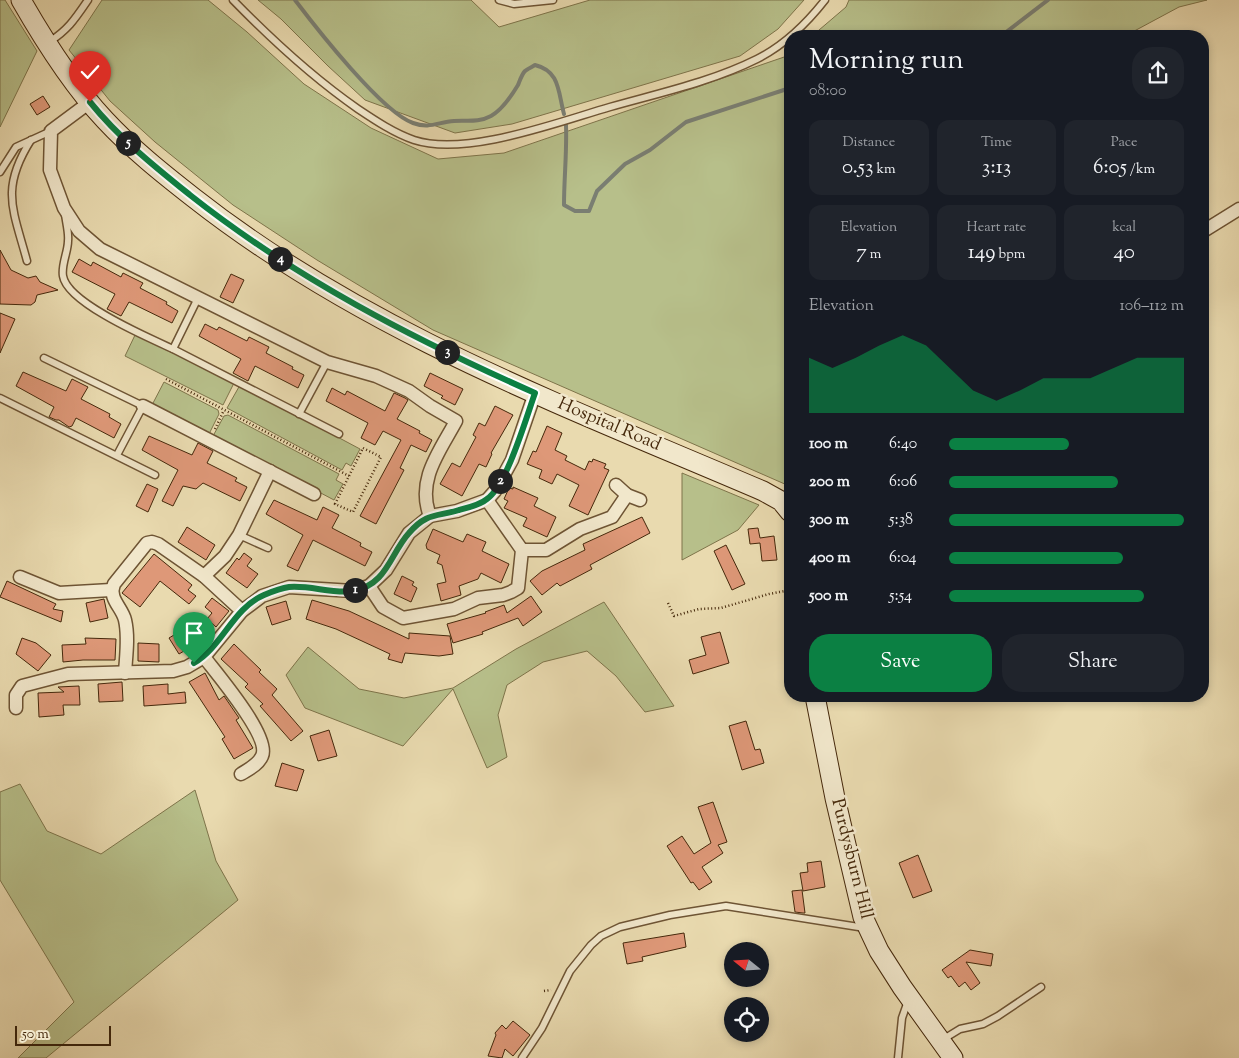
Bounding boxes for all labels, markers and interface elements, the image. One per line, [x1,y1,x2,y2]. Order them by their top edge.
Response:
text: Morning run [809,41,964,81]
button: share [1132,47,1184,99]
pin [69,51,111,102]
icon: check [76,58,104,86]
text: 08:00 [809,80,846,103]
pin: 5 [116,130,140,156]
text: 5 [126,133,131,153]
text: Distance [842,133,895,153]
text: Time [981,133,1012,153]
text: Pace [1111,133,1138,153]
text: 0.53 [842,153,873,183]
text: 3:13 [982,153,1011,183]
text: 6:05 [1093,153,1127,183]
text: km [873,160,896,180]
text: /km [1127,160,1155,180]
text: Elevation [840,218,897,238]
text: Heart rate [967,218,1026,238]
text: kcal [1112,218,1136,238]
text: 7 [856,238,867,268]
text: 149 [968,238,995,268]
text: 40 [1113,238,1135,268]
text: m [867,245,881,265]
text: bpm [995,245,1025,265]
pin: 4 [268,246,292,272]
text: 4 [277,249,284,269]
text: Elevation [809,295,874,318]
text: 106–112 m [1119,295,1184,318]
pin: 3 [434,340,460,364]
text: 3 [445,342,450,362]
street label: Hospital Road [553,392,665,458]
text: 100 m [809,433,848,456]
text: 6:40 [889,433,917,456]
pin: 2 [488,468,512,494]
text: 2 [497,471,504,491]
text: 200 m [809,471,850,494]
text: 6:06 [889,471,917,494]
text: 300 m [809,509,849,532]
text: 5:38 [889,509,913,532]
text: 400 m [809,547,851,570]
text: 6:04 [889,547,917,570]
pin: 1 [342,578,368,602]
text: 1 [353,580,358,600]
text: 500 m [809,585,848,608]
text: 5:54 [889,585,912,608]
pin [173,612,215,663]
icon: arrive [180,619,208,647]
button: Save [809,634,992,692]
button: Share [1002,634,1184,692]
street label: Purdysburn Hill [823,796,879,922]
north arrow [724,942,769,988]
map controls [724,942,769,1042]
button: locate [724,997,769,1042]
scale bar [15,1023,111,1046]
text: 50 m [22,1025,49,1045]

